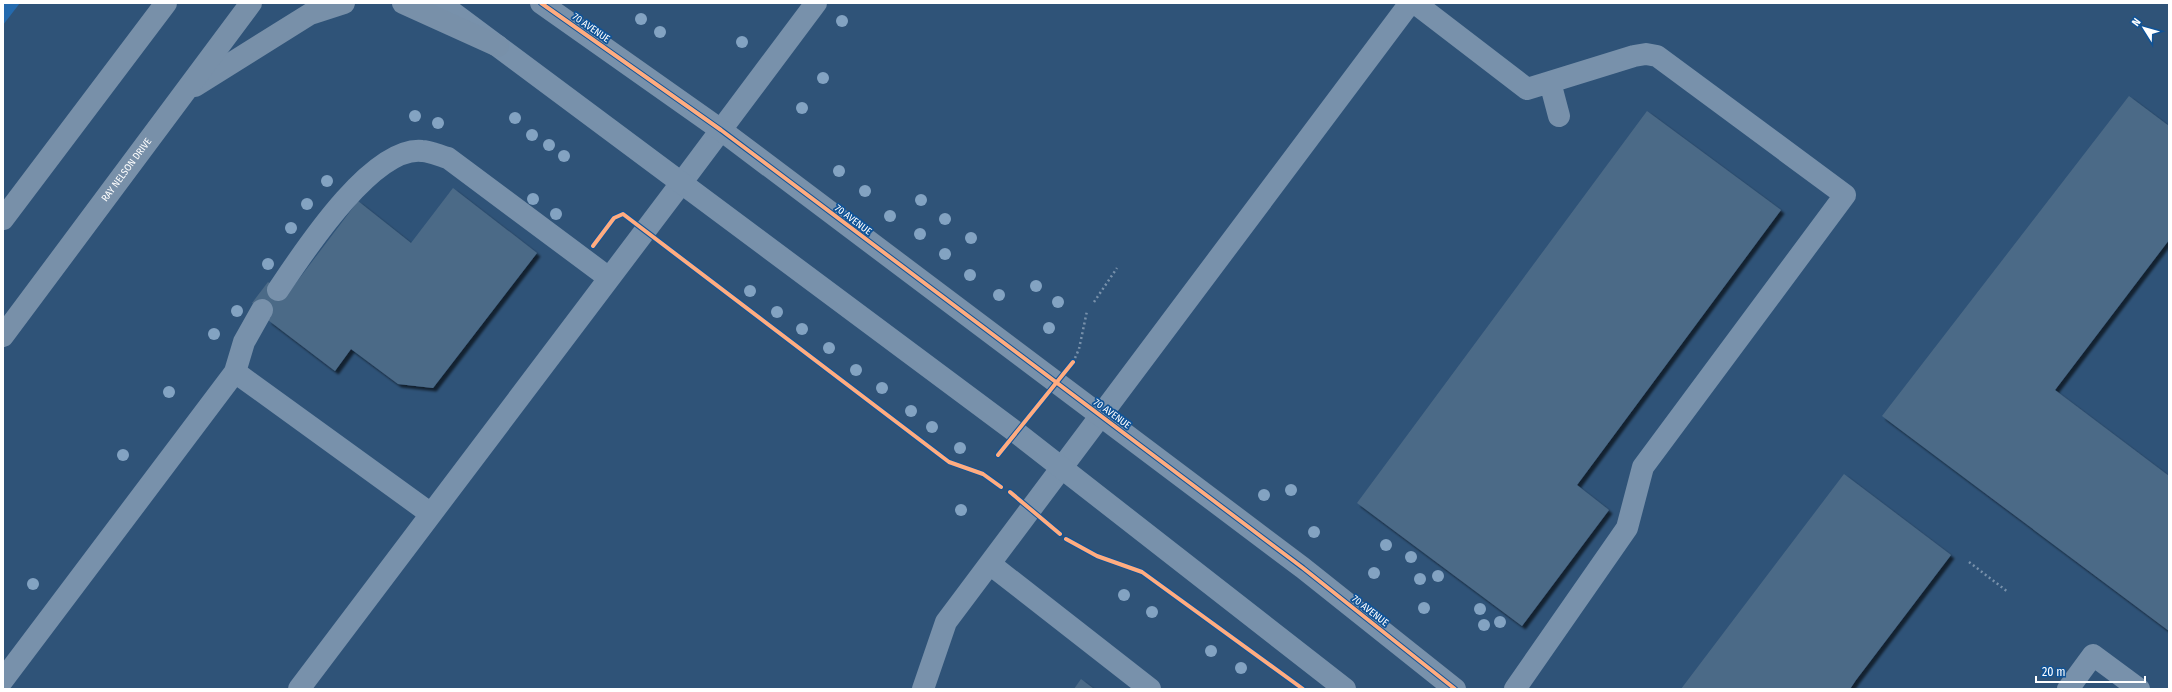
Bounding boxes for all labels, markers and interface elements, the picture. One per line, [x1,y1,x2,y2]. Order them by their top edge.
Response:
north arrow [2124,8,2164,48]
street label: 70 AVENUE [570,11,612,45]
text: N [2129,16,2144,29]
street label: RAY NELSON DRIVE [99,136,154,204]
street label: 70 AVENUE [832,202,874,238]
street label: 70 AVENUE [1091,396,1133,432]
street label: 70 AVENUE [1349,593,1391,629]
scale bar [2036,658,2145,684]
text: 20 m [2042,665,2066,679]

